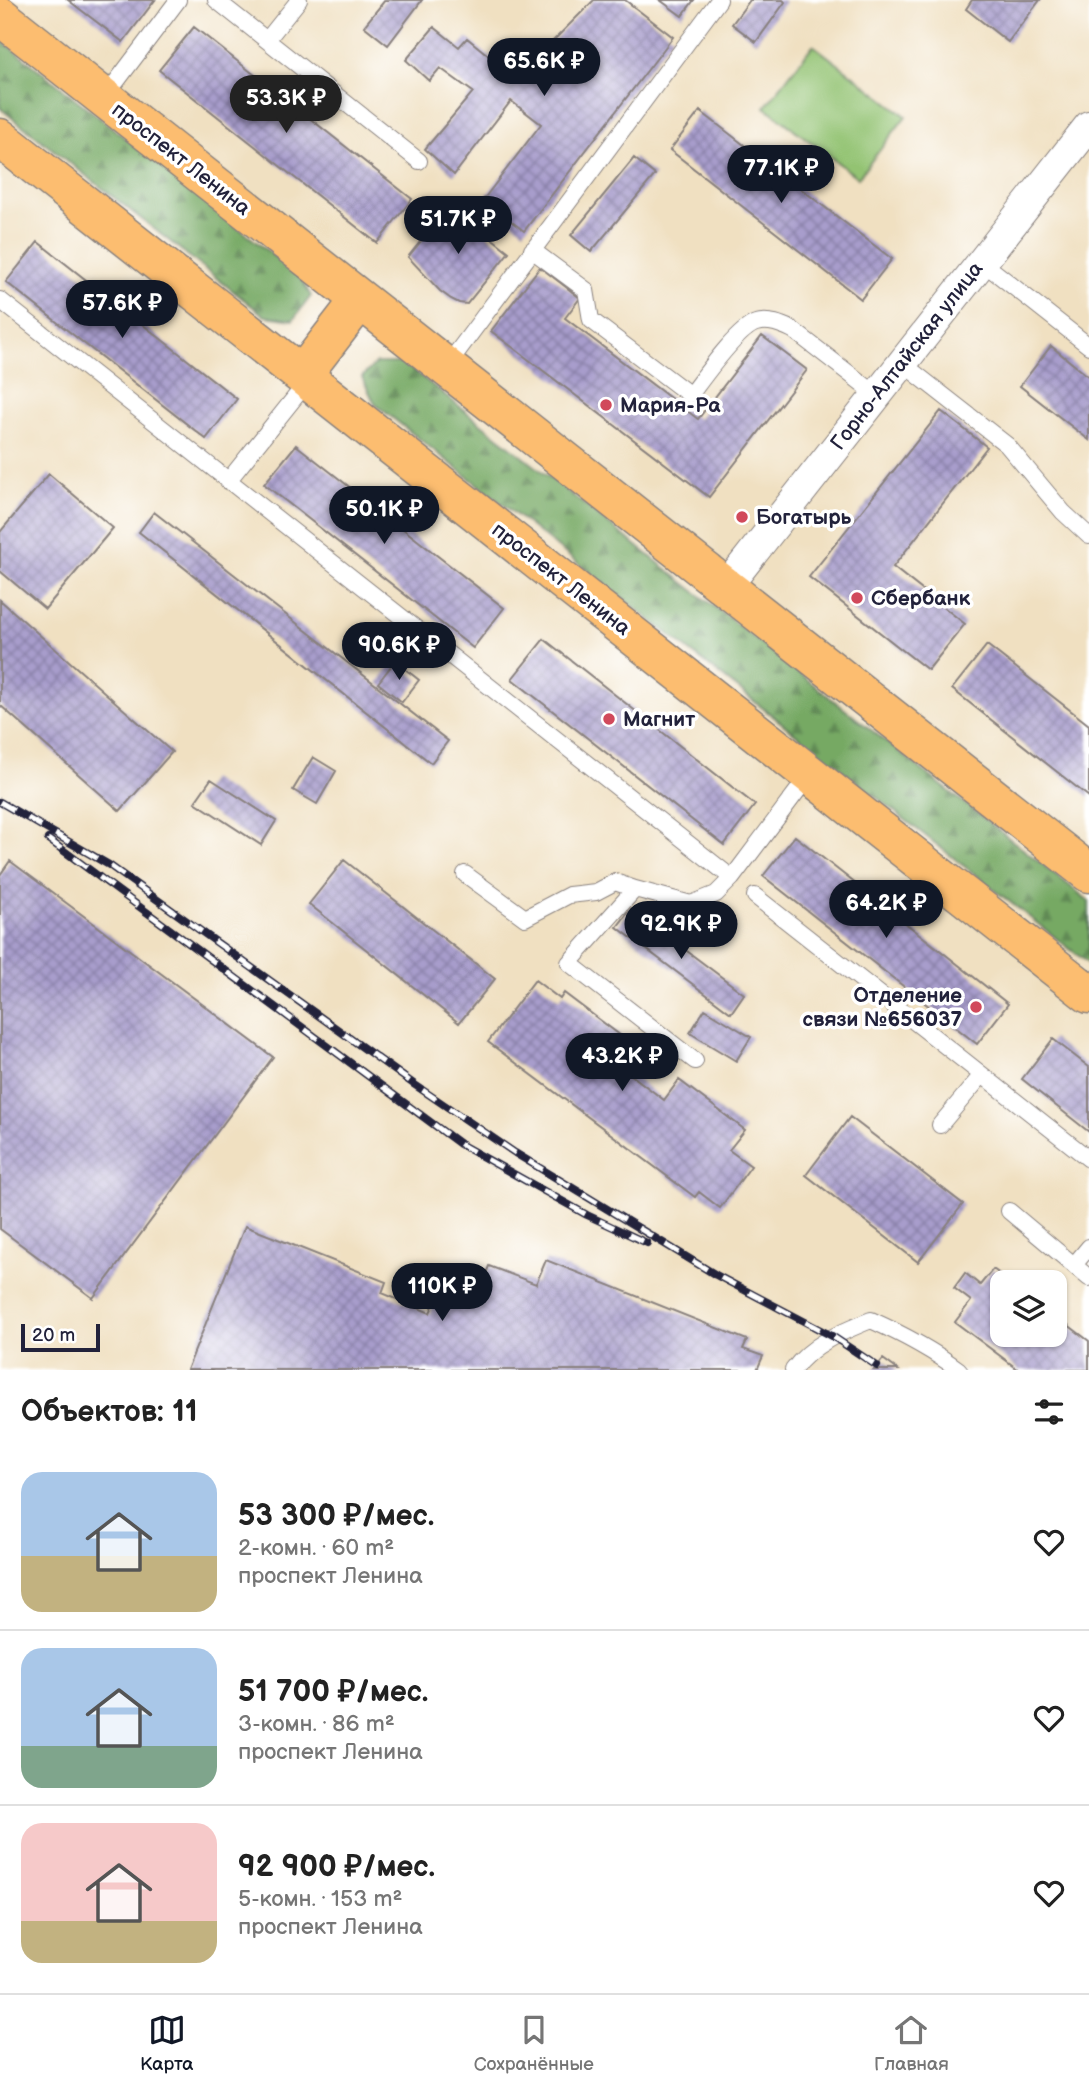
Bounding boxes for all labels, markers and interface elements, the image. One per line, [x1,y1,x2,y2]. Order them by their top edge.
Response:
pin: 65.6K ₽ [479,38,609,98]
text: 65.6K ₽ [503,47,585,75]
pin: 53.3K ₽ [221,76,351,135]
text: 53.3K ₽ [246,84,326,112]
street label: проспект Ленина [107,97,256,221]
pin: 77.1K ₽ [716,146,846,205]
text: 77.1K ₽ [743,154,819,182]
pin: 51.7K ₽ [393,196,523,256]
text: 51.7K ₽ [420,205,496,233]
street label: Горно-Алтайская улица [826,256,989,455]
pin: 57.6K ₽ [57,280,187,340]
text: 57.6K ₽ [82,289,162,317]
place label: Мария-Ра [620,393,721,418]
marker: Мария-Ра [598,397,614,413]
pin: 50.1K ₽ [319,486,449,546]
text: 50.1K ₽ [345,495,423,523]
place label: Богатырь [756,505,852,530]
marker: Богатырь [734,509,750,525]
street label: проспект Ленина [487,517,636,641]
place label: Сбербанк [871,586,971,611]
marker: Сбербанк [849,590,865,606]
pin: 90.6K ₽ [334,622,464,682]
text: 90.6K ₽ [358,631,440,659]
place label: Магнит [623,707,695,732]
marker: Магнит [601,711,617,727]
pin: 64.2K ₽ [821,880,951,940]
text: 64.2K ₽ [845,889,927,917]
pin: 92.9K ₽ [616,902,746,961]
text: 92.9K ₽ [640,910,722,938]
place label: Отделение связи №656037 [802,983,962,1032]
marker: Отделение связи №656037 [968,999,984,1015]
pin: 43.2K ₽ [557,1034,687,1093]
text: 43.2K ₽ [581,1042,663,1070]
pin: 110K ₽ [385,1264,499,1323]
map controls [990,1270,1067,1347]
button: layers [990,1270,1067,1347]
text: 110K ₽ [408,1272,476,1300]
scale bar [21,1321,100,1353]
text: 20 m [32,1324,75,1347]
icon: filters [1030,1393,1068,1431]
text: Объектов: 11 [21,1394,198,1430]
text: 53 300 ₽/мес. [238,1498,434,1534]
icon: home [77,1500,161,1584]
icon: heart [1030,1523,1068,1561]
text: 2-комн. · 60 m² [238,1534,394,1562]
text: проспект Ленина [238,1562,423,1590]
text: 51 700 ₽/мес. [238,1674,428,1710]
icon: home [77,1676,161,1760]
icon: heart [1030,1699,1068,1737]
text: 3-комн. · 86 m² [238,1710,395,1738]
text: проспект Ленина [238,1738,423,1766]
text: 92 900 ₽/мес. [238,1849,435,1885]
icon: home [77,1851,161,1935]
icon: heart [1030,1874,1068,1912]
text: 5-комн. · 153 m² [238,1885,403,1913]
text: проспект Ленина [238,1913,423,1941]
tab: Карта [140,2011,194,2076]
tab: Сохранённые [474,2011,594,2076]
tab: Главная [874,2011,949,2076]

